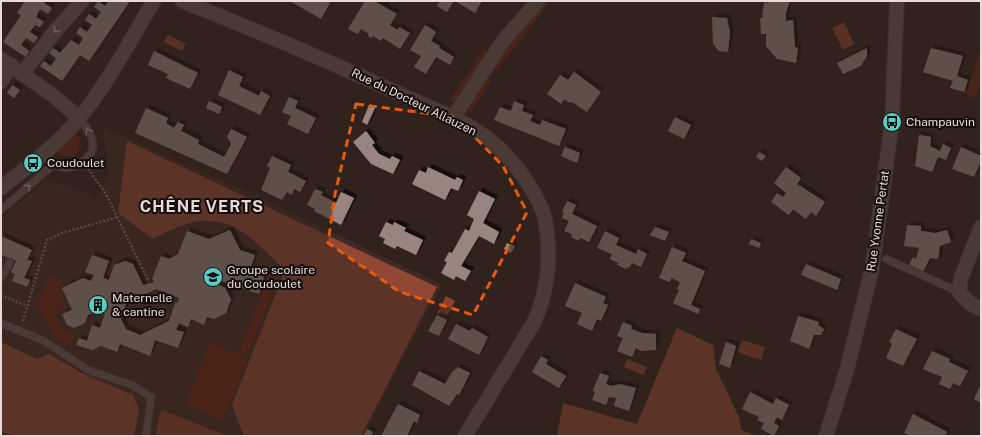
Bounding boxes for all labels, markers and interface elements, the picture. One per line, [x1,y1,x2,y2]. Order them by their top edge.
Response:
one-way arrow [54,25,61,33]
street label: Rue du Docteur Allauzen [349,66,479,138]
bus stop icon: Champauvin [881,111,903,133]
place label: Champauvin [906,115,975,129]
one-way arrow [85,128,93,135]
bus stop icon: Coudoulet [22,152,44,174]
place label: Coudoulet [47,156,105,170]
street label: Rue Yvonne Pertat [864,169,892,273]
one-way arrow [23,185,30,192]
district label: CHÊNE VERTS [140,196,264,216]
place label: Groupe scolaire du Coudoulet [227,263,315,291]
school or university icon: Groupe scolaire du Coudoulet [202,266,224,288]
place label: Maternelle & cantine [112,291,172,319]
building icon: Maternelle & cantine [87,294,109,316]

